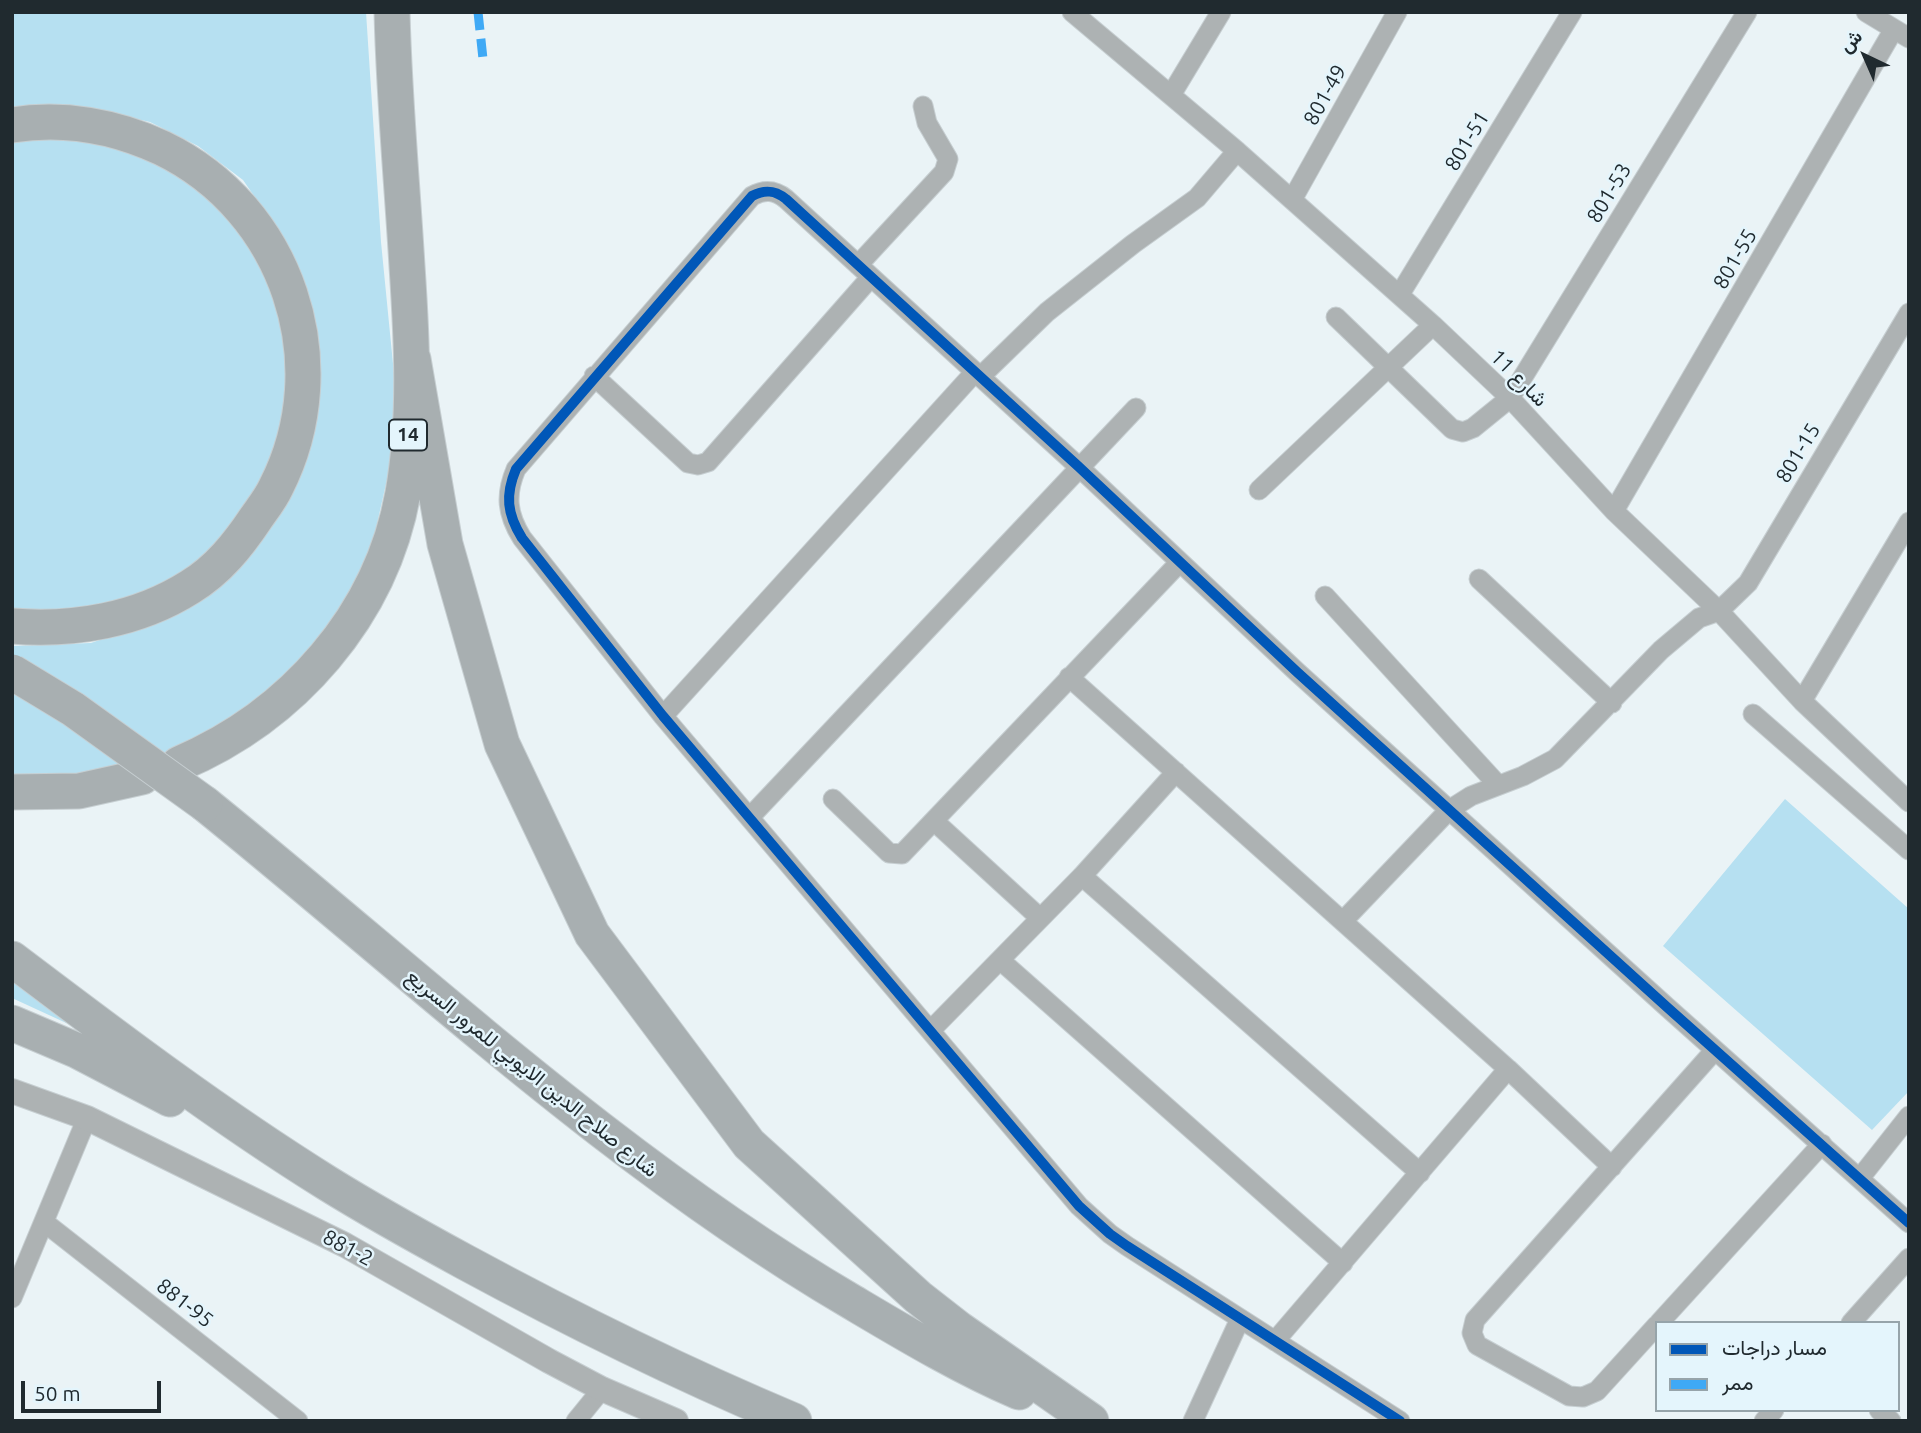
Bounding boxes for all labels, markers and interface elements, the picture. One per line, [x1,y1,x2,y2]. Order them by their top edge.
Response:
north arrow [1830,21,1900,91]
text: ش [1835,25,1866,57]
street label: 801-49 [1298,60,1352,130]
street label: 801-51 [1439,107,1495,175]
street label: 801-53 [1581,159,1637,227]
street label: 801-55 [1708,224,1762,294]
street label: شارع 11 [1485,344,1553,412]
street label: 801-15 [1770,419,1826,487]
road number: 14 [389,420,427,450]
street label: شارع صلاح الدين الايوبي للمرور السريع [401,964,663,1182]
street label: 881-2 [318,1224,378,1272]
street label: 881-95 [152,1273,218,1333]
legend [1655,1321,1900,1412]
text: مسار دراجات [1722,1335,1827,1359]
scale bar [24,1366,164,1410]
text: ممر [1722,1370,1753,1394]
text: 50 m [34,1381,81,1405]

